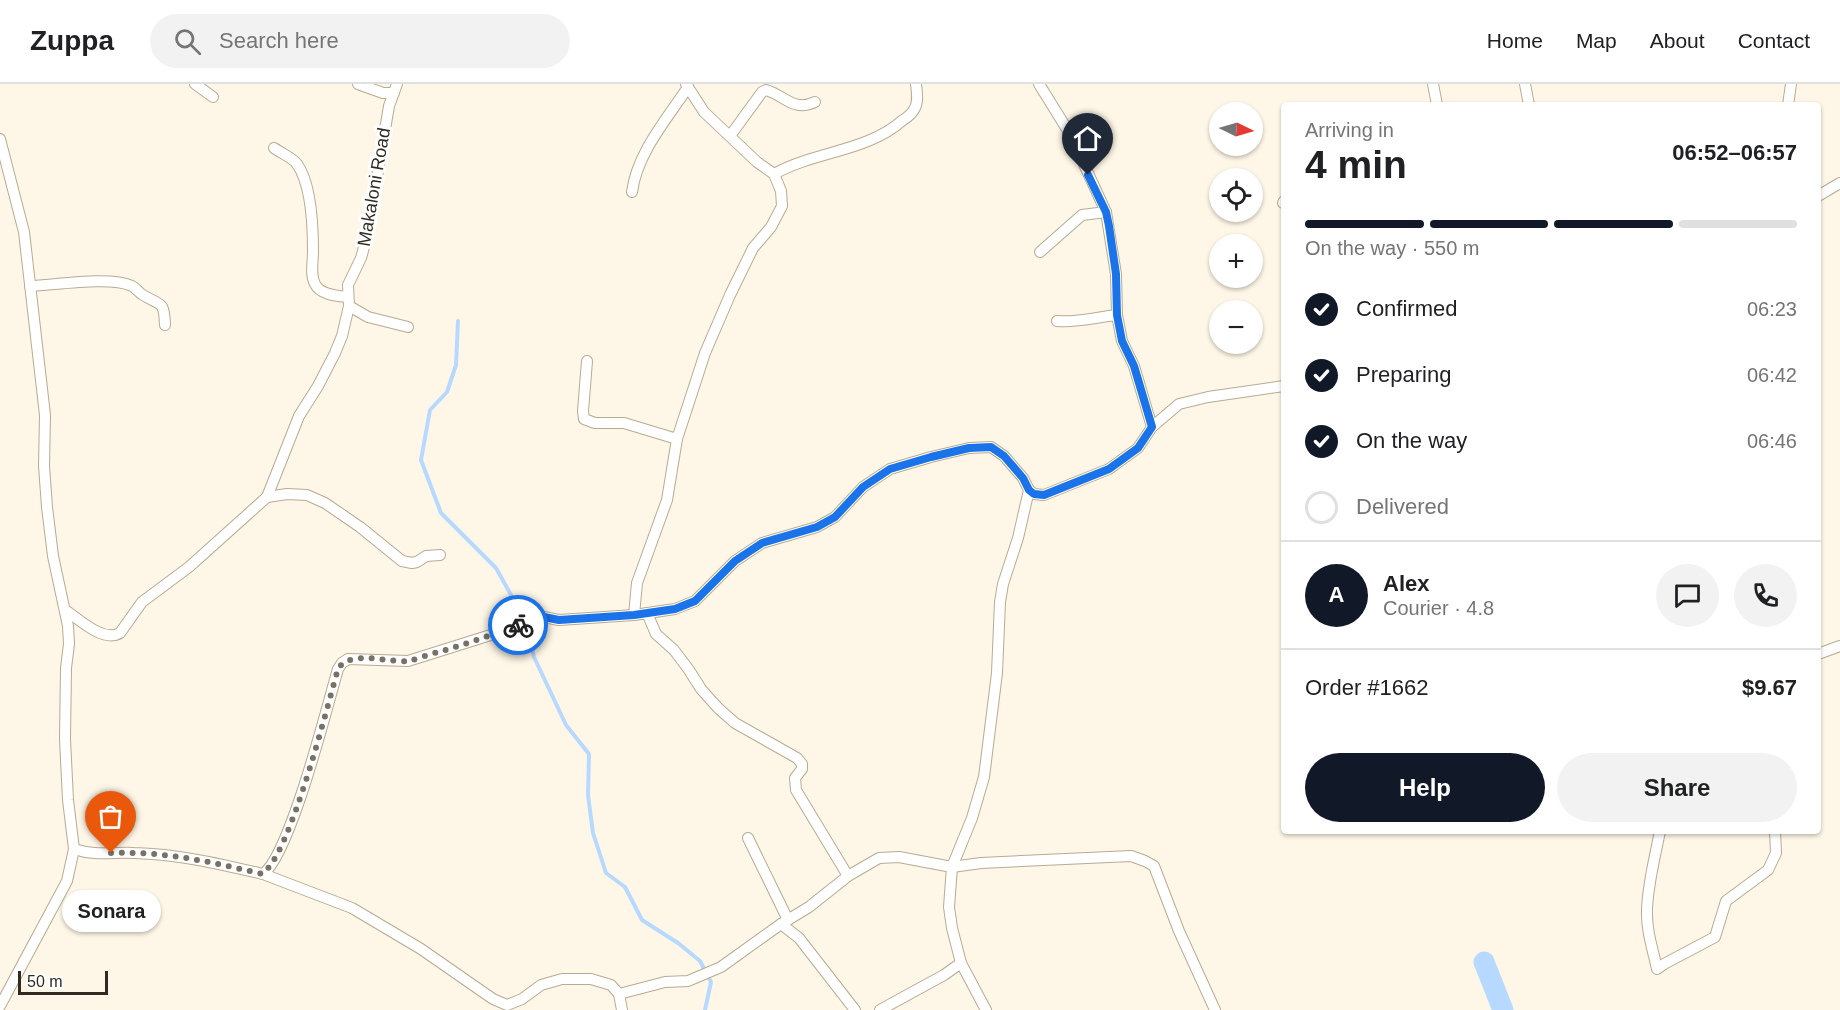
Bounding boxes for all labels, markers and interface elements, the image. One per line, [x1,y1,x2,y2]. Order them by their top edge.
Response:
search box [150,14,570,68]
text: Zuppa [30,25,114,56]
icon: search [171,25,204,58]
text: Search here [219,28,339,53]
text: Home [1487,29,1543,52]
text: Map [1576,29,1617,52]
text: About [1650,29,1705,52]
text: Contact [1738,29,1810,52]
north arrow [1209,102,1263,156]
map controls [1209,102,1263,354]
pin [1062,113,1113,175]
text: Arriving in [1305,119,1394,141]
icon: home [1071,122,1104,155]
street label: Makaloni Road [354,126,394,248]
text: 06:52–06:57 [1672,140,1797,165]
text: 4 min [1305,143,1407,186]
button: locate [1209,168,1263,222]
button: + [1209,234,1263,288]
text: On the way · 550 m [1305,237,1480,259]
icon: check [1305,293,1338,326]
text: Confirmed [1356,296,1457,321]
text: 06:23 [1747,298,1797,320]
button: − [1209,300,1263,354]
icon: check [1305,359,1338,392]
text: Preparing [1356,362,1451,387]
text: 06:42 [1747,364,1797,386]
icon: check [1305,425,1338,458]
text: On the way [1356,428,1467,453]
text: 06:46 [1747,430,1797,452]
text: Delivered [1356,494,1449,519]
button: chat [1656,564,1719,627]
button: phone [1734,564,1797,627]
text: Alex [1383,571,1429,596]
text: A [1329,582,1344,607]
courier [488,595,548,655]
text: Courier · 4.8 [1383,597,1494,619]
icon: bike [502,609,535,642]
text: Order #1662 [1305,675,1429,700]
text: $9.67 [1742,675,1797,700]
button: Help [1305,753,1545,822]
button: Share [1557,753,1797,822]
pin [85,791,136,853]
icon: bag [94,800,127,833]
callout: Sonara [62,889,160,931]
text: Sonara [78,900,145,922]
scale bar [18,968,108,996]
text: 50 m [27,973,63,990]

